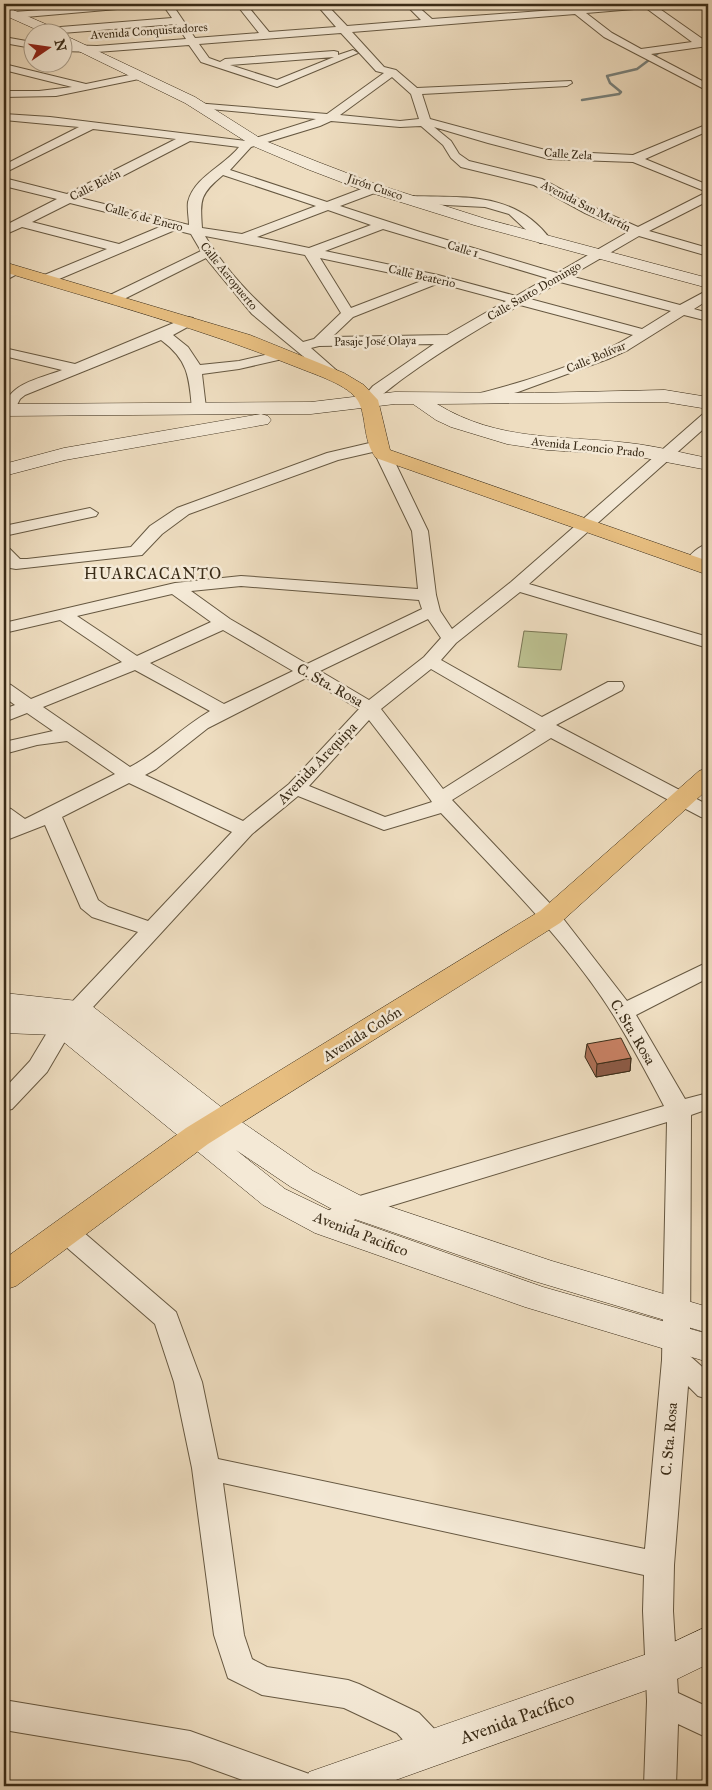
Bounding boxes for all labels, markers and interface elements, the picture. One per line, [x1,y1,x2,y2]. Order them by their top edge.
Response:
street label: Avenida Conquistadores [89,20,208,43]
north arrow [22,22,72,72]
text: N [51,37,70,53]
street label: Calle Zela [544,145,593,163]
street label: Calle Belén [67,166,123,204]
street label: Jirón Cusco [343,170,405,204]
street label: Avenida San Martín [538,177,634,235]
street label: Calle 6 de Enero [103,200,185,234]
street label: Calle 1 [446,238,481,260]
street label: Calle Aeropuerto [197,239,261,313]
street label: Calle Santo Domingo [485,258,584,324]
street label: Calle Beaterio [387,261,457,291]
street label: Pasaje José Olaya [334,333,417,350]
street label: Calle Bolívar [564,338,628,376]
street label: Avenida Leoncio Prado [530,434,645,460]
district label: HUARCACANTO [84,564,222,583]
street label: C. Sta. Rosa [294,659,367,711]
street label: Avenida Arequipa [273,718,362,809]
street label: C. Sta. Rosa [606,996,660,1069]
street label: Avenida Colón [318,1003,405,1066]
street label: Avenida Pacifico [310,1207,411,1260]
street label: C. Sta. Rosa [657,1401,681,1476]
street label: Avenida Pacífico [456,1687,577,1749]

